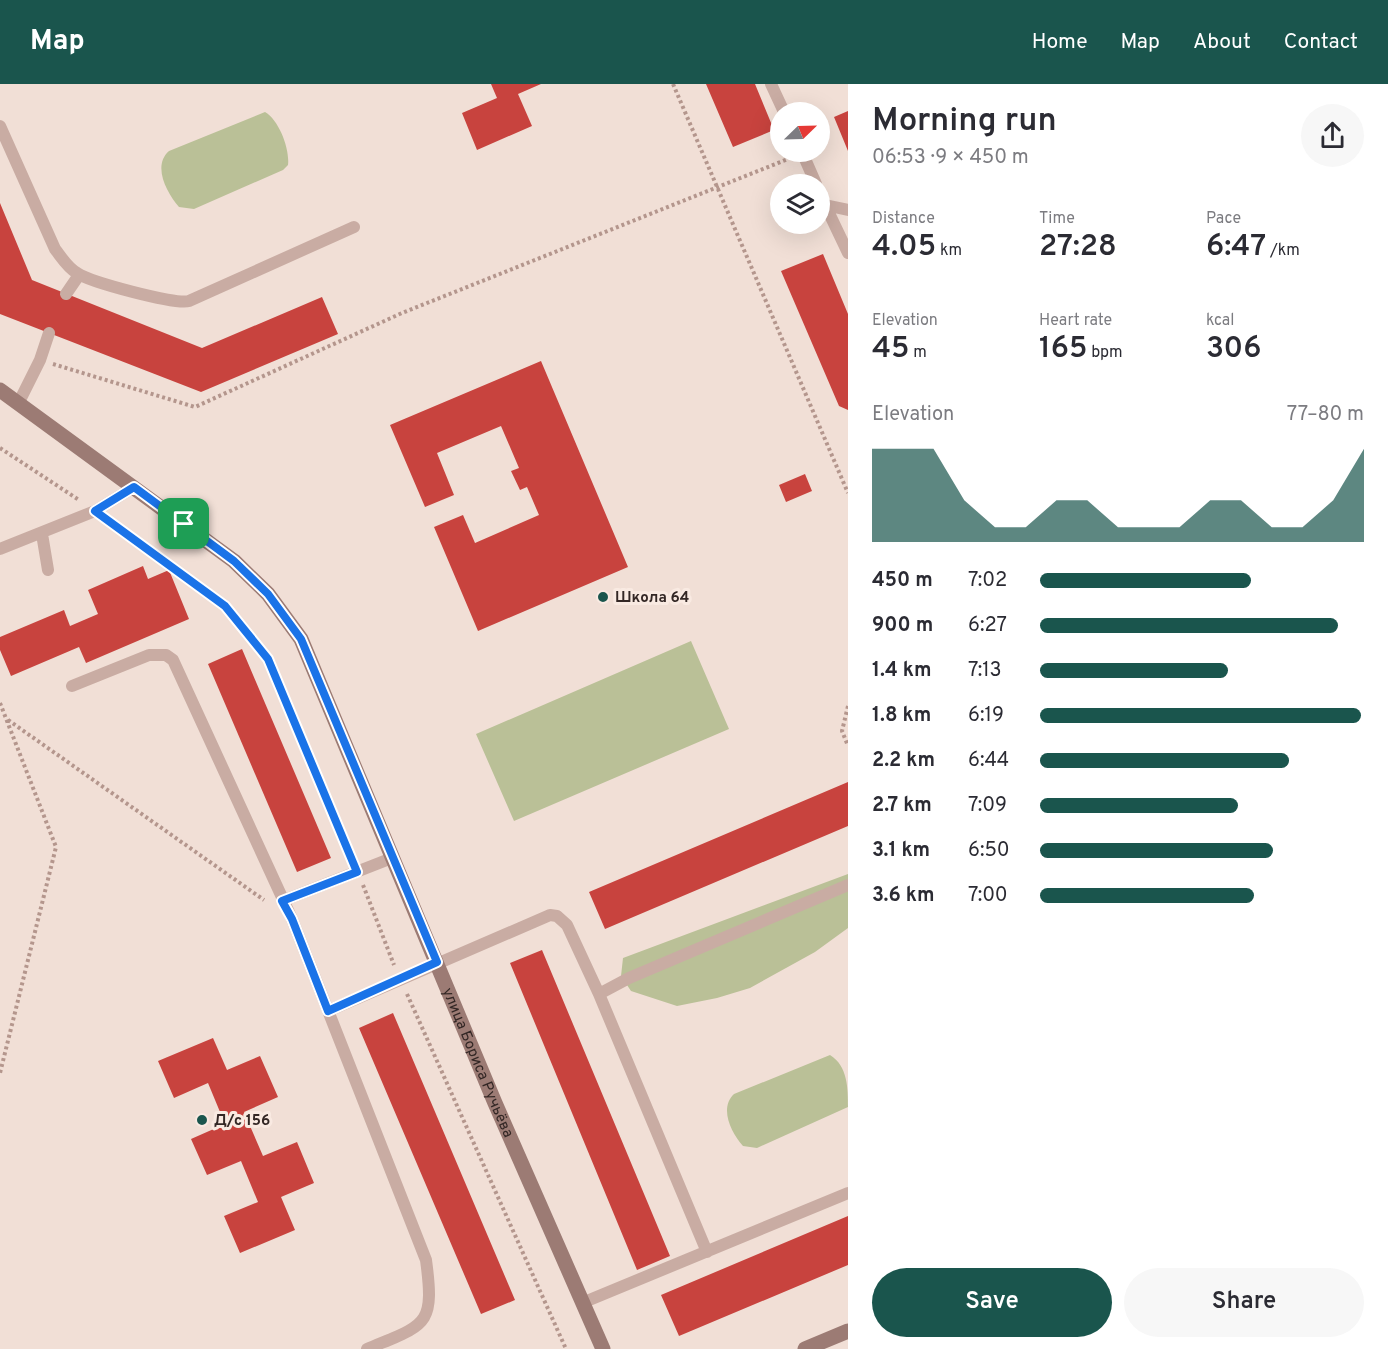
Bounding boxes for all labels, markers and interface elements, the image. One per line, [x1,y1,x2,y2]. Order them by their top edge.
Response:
text: Map [30,24,85,60]
text: Home [1032,29,1088,56]
text: Map [1121,29,1160,56]
text: About [1193,29,1251,56]
text: Contact [1284,29,1358,56]
text: Morning run [872,101,1057,143]
north arrow [770,102,830,162]
map controls [770,102,830,234]
button: share [1301,104,1364,167]
text: 06:53 · 9 × 450 m [872,145,1029,171]
button: layers [770,174,830,234]
text: Distance [872,209,935,229]
text: Time [1039,209,1075,229]
text: Pace [1206,209,1241,229]
text: 4.05 [872,229,936,266]
text: 27:28 [1039,229,1117,266]
text: 6:47 [1206,229,1266,266]
text: km [936,241,962,261]
text: /km [1266,241,1300,261]
text: Elevation [872,311,938,331]
text: Heart rate [1039,311,1112,331]
text: kcal [1206,311,1234,331]
text: 45 [872,331,910,368]
text: 165 [1039,331,1087,368]
text: 306 [1206,331,1261,368]
text: m [910,343,927,363]
text: bpm [1087,343,1123,363]
text: Elevation [872,402,954,428]
text: 77–80 m [1287,402,1364,428]
pin [158,498,209,549]
icon: arrive [167,507,200,540]
text: 450 m [872,568,933,594]
text: 7:02 [968,568,1007,594]
place label: Школа 64 [615,589,689,608]
marker: Школа 64 [596,590,610,604]
text: 900 m [872,613,933,639]
text: 6:27 [968,613,1007,639]
text: 1.4 km [872,658,932,684]
text: 7:13 [968,658,1002,684]
text: 1.8 km [872,703,931,729]
text: 6:19 [968,703,1004,729]
text: 2.2 km [872,748,935,774]
text: 6:44 [968,748,1009,774]
text: 2.7 km [872,793,932,819]
text: 7:09 [968,793,1007,819]
text: 3.1 km [872,838,930,864]
text: 6:50 [968,838,1010,864]
text: 3.6 km [872,883,934,909]
text: 7:00 [968,883,1008,909]
street label: улица Бориса Ручьёва [437,985,517,1141]
place label: Д/с 156 [214,1112,270,1131]
marker: Д/с 156 [195,1113,209,1127]
button: Save [872,1268,1112,1337]
button: Share [1124,1268,1364,1337]

